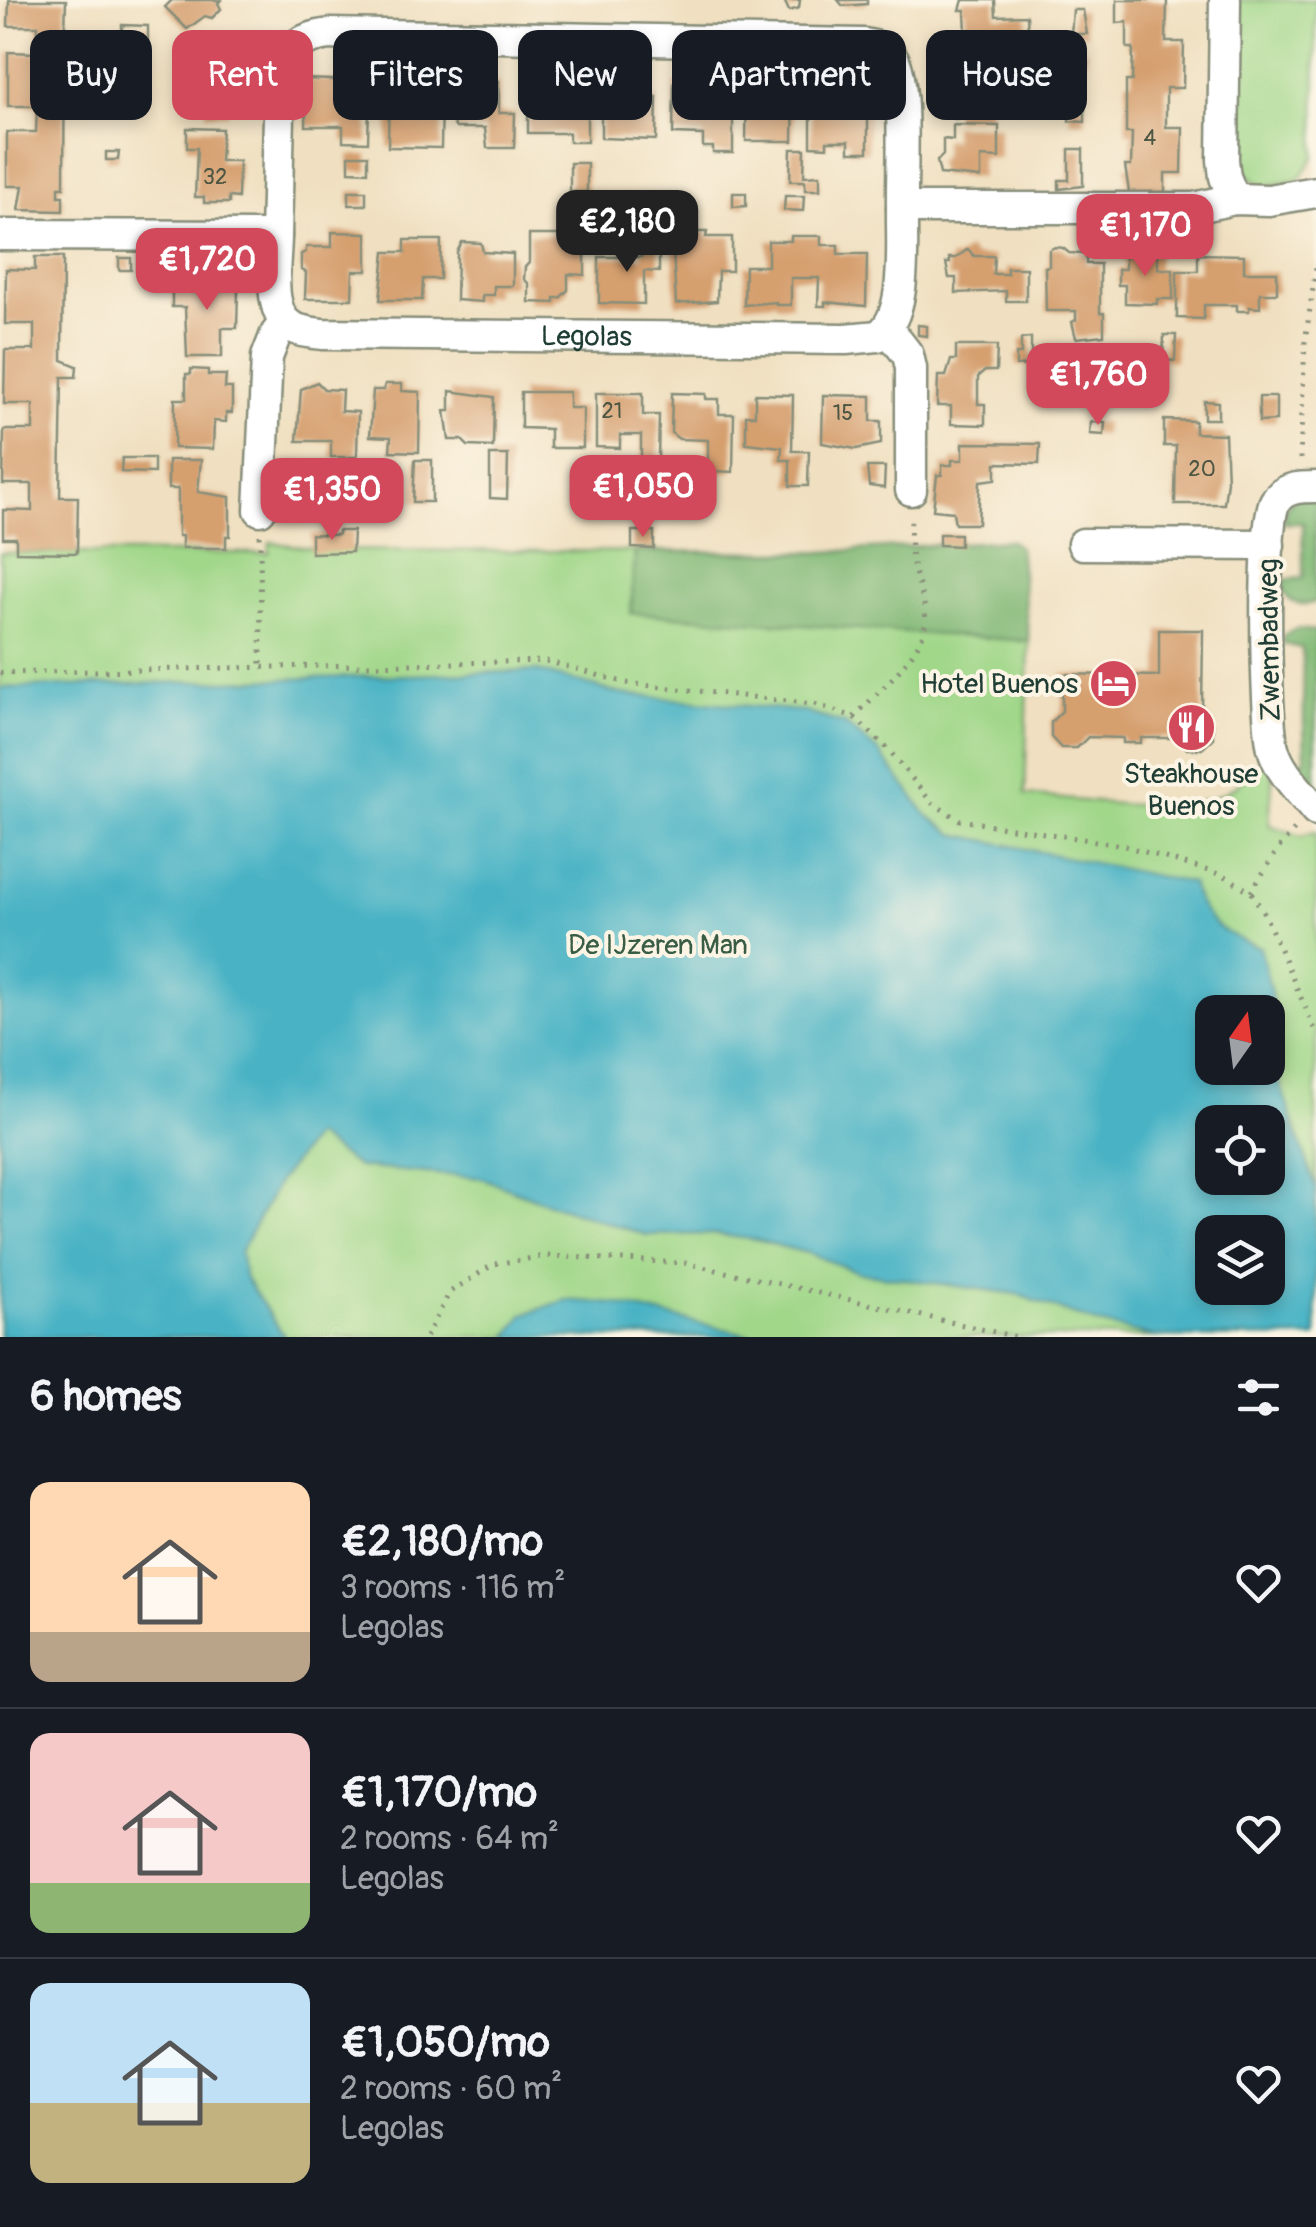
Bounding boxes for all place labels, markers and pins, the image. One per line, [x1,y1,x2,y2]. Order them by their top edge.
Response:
pin: €2,180 [546,190,708,275]
pin: €1,170 [1064,194,1226,279]
pin: €1,720 [126,228,288,313]
pin: €1,760 [1017,343,1179,428]
pin: €1,050 [562,455,724,540]
pin: €1,350 [251,458,413,543]
hotel icon: Hotel Buenos [1087,658,1139,710]
place label: Hotel Buenos [920,667,1078,702]
restaurant icon: Steakhouse Buenos [1165,701,1217,753]
place label: Steakhouse Buenos [1124,757,1259,824]

